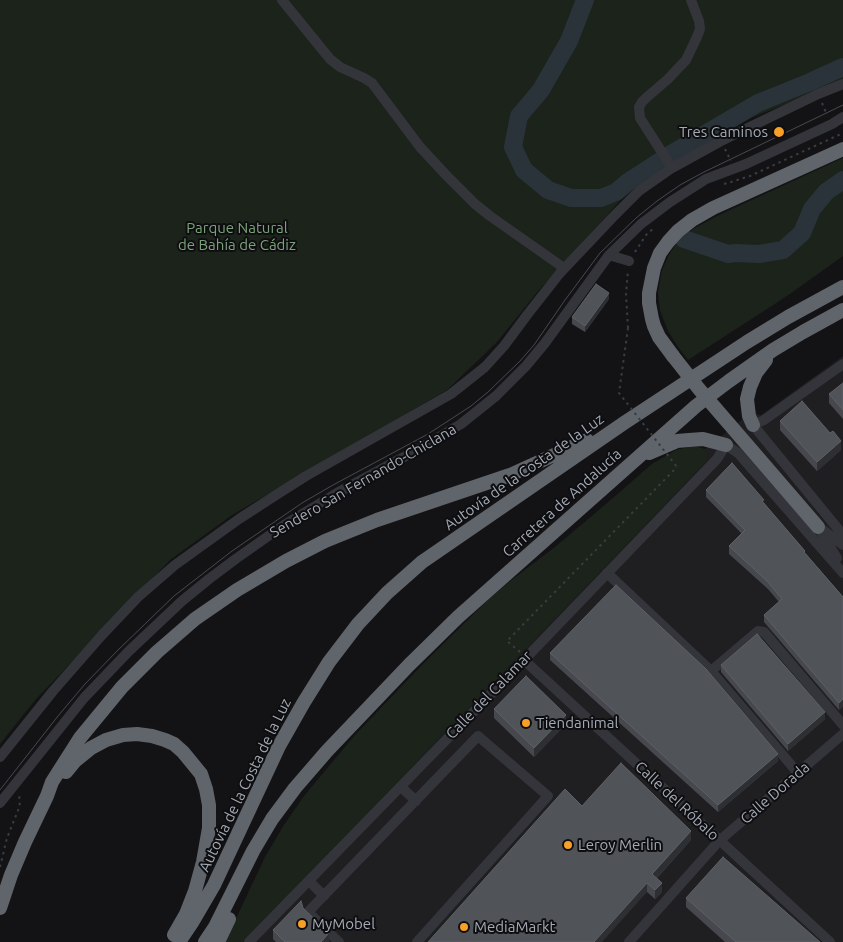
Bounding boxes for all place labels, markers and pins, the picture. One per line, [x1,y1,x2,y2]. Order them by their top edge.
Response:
place label: Tres Caminos [679,123,768,141]
marker: Tres Caminos [772,125,786,139]
place label: Tiendanimal [536,714,618,732]
marker: Tiendanimal [520,717,532,729]
place label: Leroy Merlin [578,836,662,854]
marker: Leroy Merlin [562,839,574,851]
place label: MyMobel [312,915,375,933]
marker: MyMobel [296,918,308,930]
place label: MediaMarkt [474,918,555,936]
marker: MediaMarkt [458,921,470,933]

